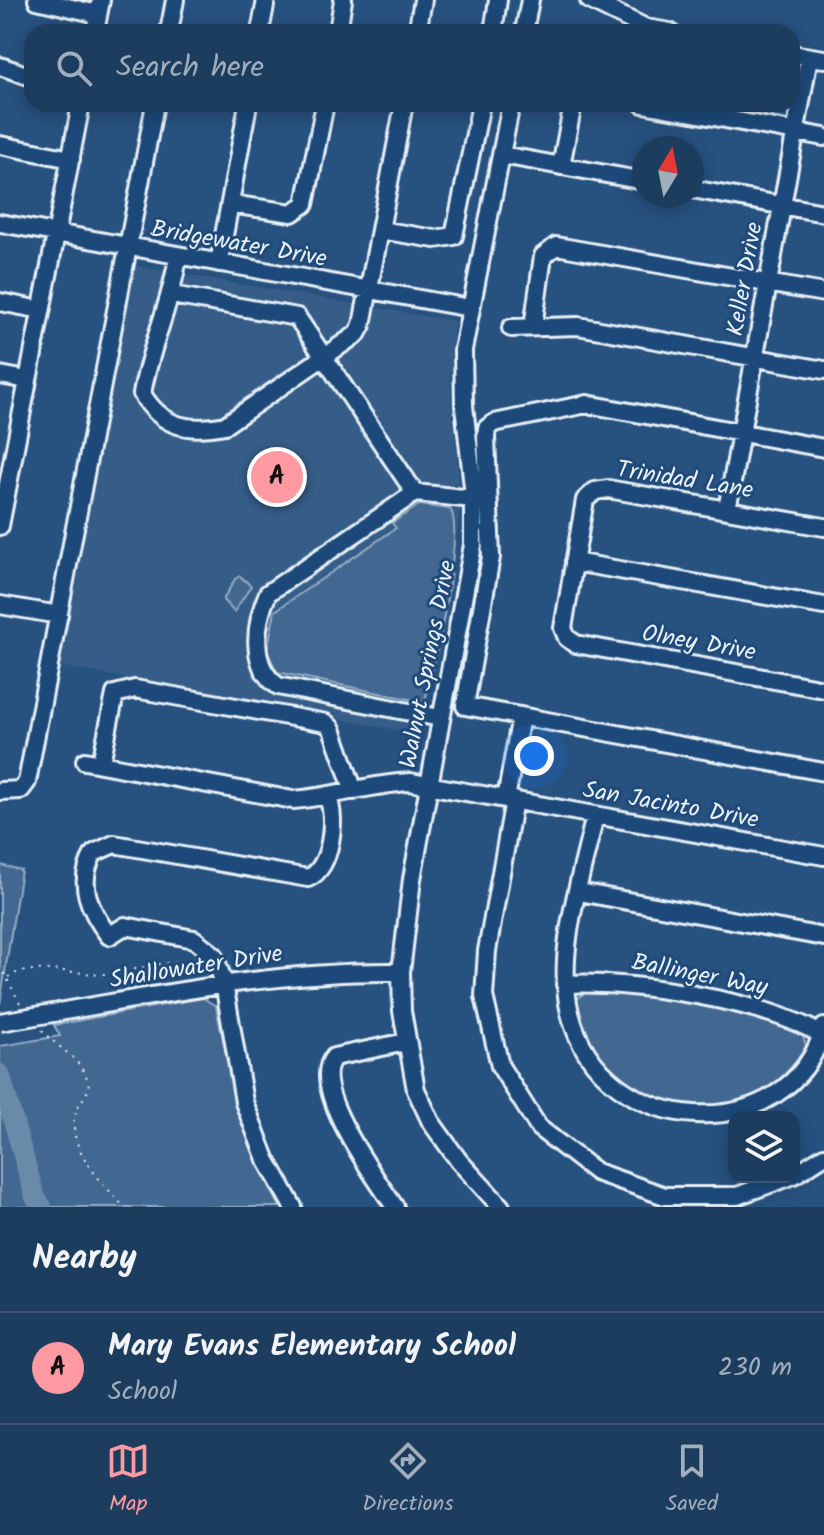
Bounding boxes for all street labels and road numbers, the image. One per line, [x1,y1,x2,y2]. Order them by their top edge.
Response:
street label: Bridgewater Drive [148,210,330,279]
street label: Keller Drive [716,219,775,339]
street label: Trinidad Lane [614,450,756,511]
street label: Walnut Springs Drive [389,557,468,772]
street label: Olney Drive [639,614,759,673]
street label: San Jacinto Drive [580,771,762,840]
street label: Shallowater Drive [107,935,286,1000]
street label: Ballinger Way [628,943,772,1008]

